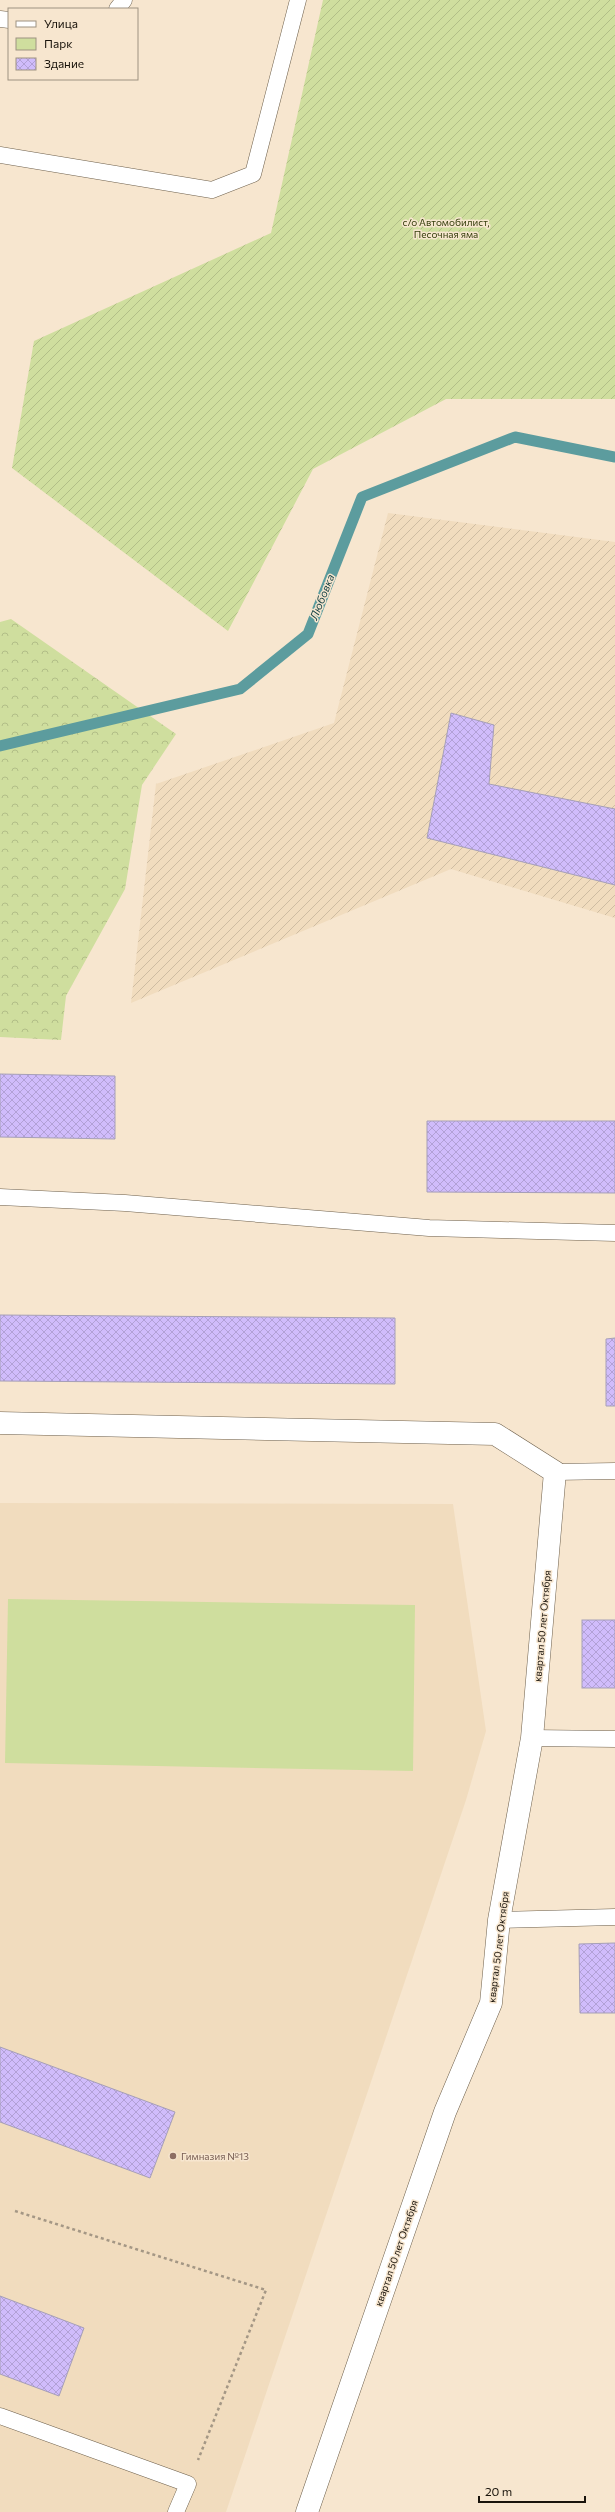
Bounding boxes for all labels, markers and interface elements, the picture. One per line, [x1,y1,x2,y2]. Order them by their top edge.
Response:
legend [8,8,138,80]
text: Улица [44,16,78,30]
text: Парк [44,36,73,50]
text: Здание [44,56,84,70]
park label: с/о Автомобилист, Песочная яма [403,216,489,240]
water label: Любовка [306,572,337,622]
street label: квартал 50 лет Октября [531,1570,553,1682]
street label: квартал 50 лет Октября [485,1891,511,2003]
place label: Гимназия №13 [181,2150,249,2162]
marker: Гимназия №13 [168,2151,178,2161]
street label: квартал 50 лет Октября [372,2198,420,2308]
scale bar [479,2478,585,2504]
text: 20 m [485,2484,512,2498]

